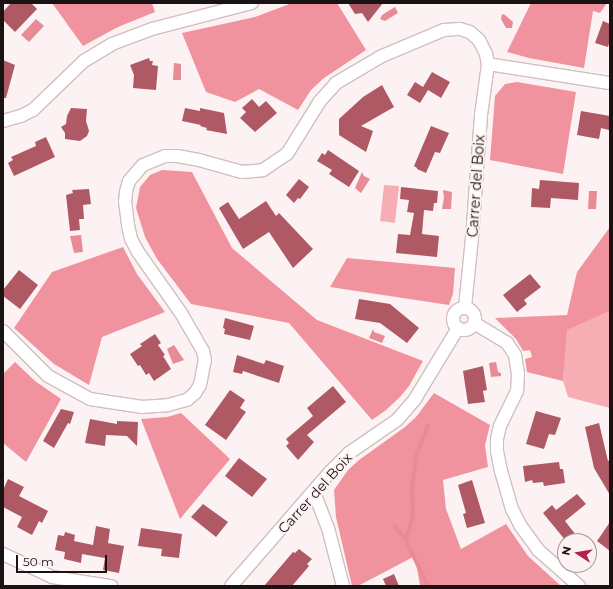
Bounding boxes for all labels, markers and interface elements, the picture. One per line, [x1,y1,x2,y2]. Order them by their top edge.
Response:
street label: Carrer del Boix [464,134,488,238]
street label: Carrer del Boix [274,449,356,537]
north arrow [557,533,597,573]
text: N [558,545,574,557]
scale bar [18,547,109,573]
text: 50 m [23,554,54,569]

